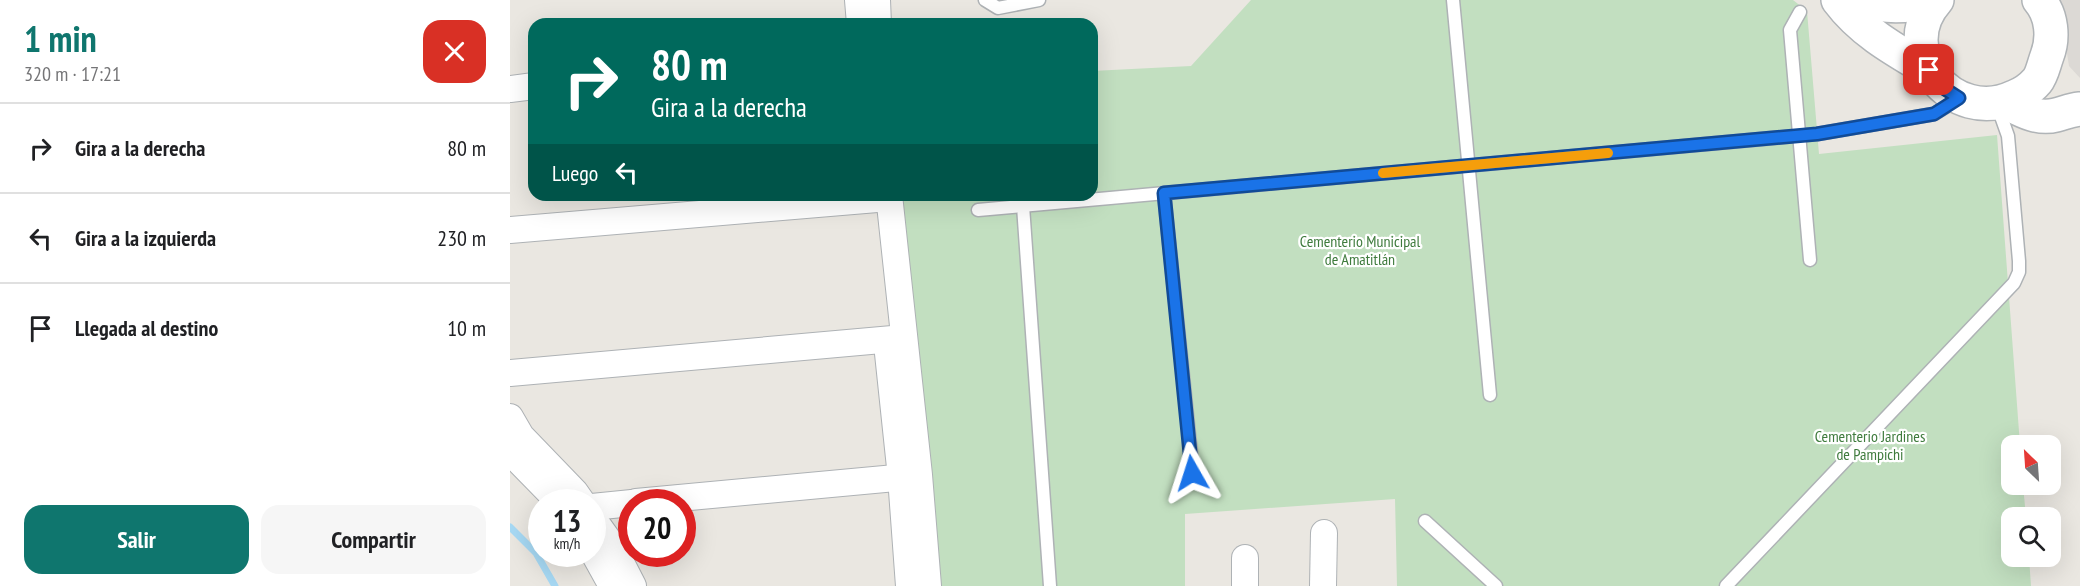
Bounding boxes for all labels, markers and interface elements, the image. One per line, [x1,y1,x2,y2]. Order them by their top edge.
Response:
text: 1 min [24,15,97,62]
button: close [423,20,486,83]
text: 80 m [651,37,728,92]
icon: right [552,42,630,120]
pin [1903,44,1954,95]
icon: arrive [1912,53,1945,86]
text: 320 m · 17:21 [24,61,121,87]
text: Gira a la derecha [651,90,807,124]
icon: right [24,132,57,165]
text: Gira a la derecha [75,134,205,162]
text: 80 m [447,134,486,162]
icon: left [610,156,643,189]
text: Luego [552,159,598,187]
icon: left [24,222,57,255]
text: Gira a la izquierda [75,224,216,252]
text: 230 m [437,224,486,252]
park label: Cementerio Municipal de Amatitlán [1300,231,1421,269]
icon: arrive [24,312,57,345]
text: Llegada al destino [75,314,218,342]
text: 10 m [447,314,486,342]
park label: Cementerio Jardines de Pampichi [1815,426,1925,464]
north arrow [2001,435,2061,495]
map controls [2001,435,2061,567]
position arrow [1160,441,1224,505]
speed limit sign: 20 [618,489,696,567]
text: 13 [553,501,581,540]
button: Salir [24,505,249,574]
button: Compartir [261,505,486,574]
button: search [2001,507,2061,567]
text: km/h [554,534,580,553]

